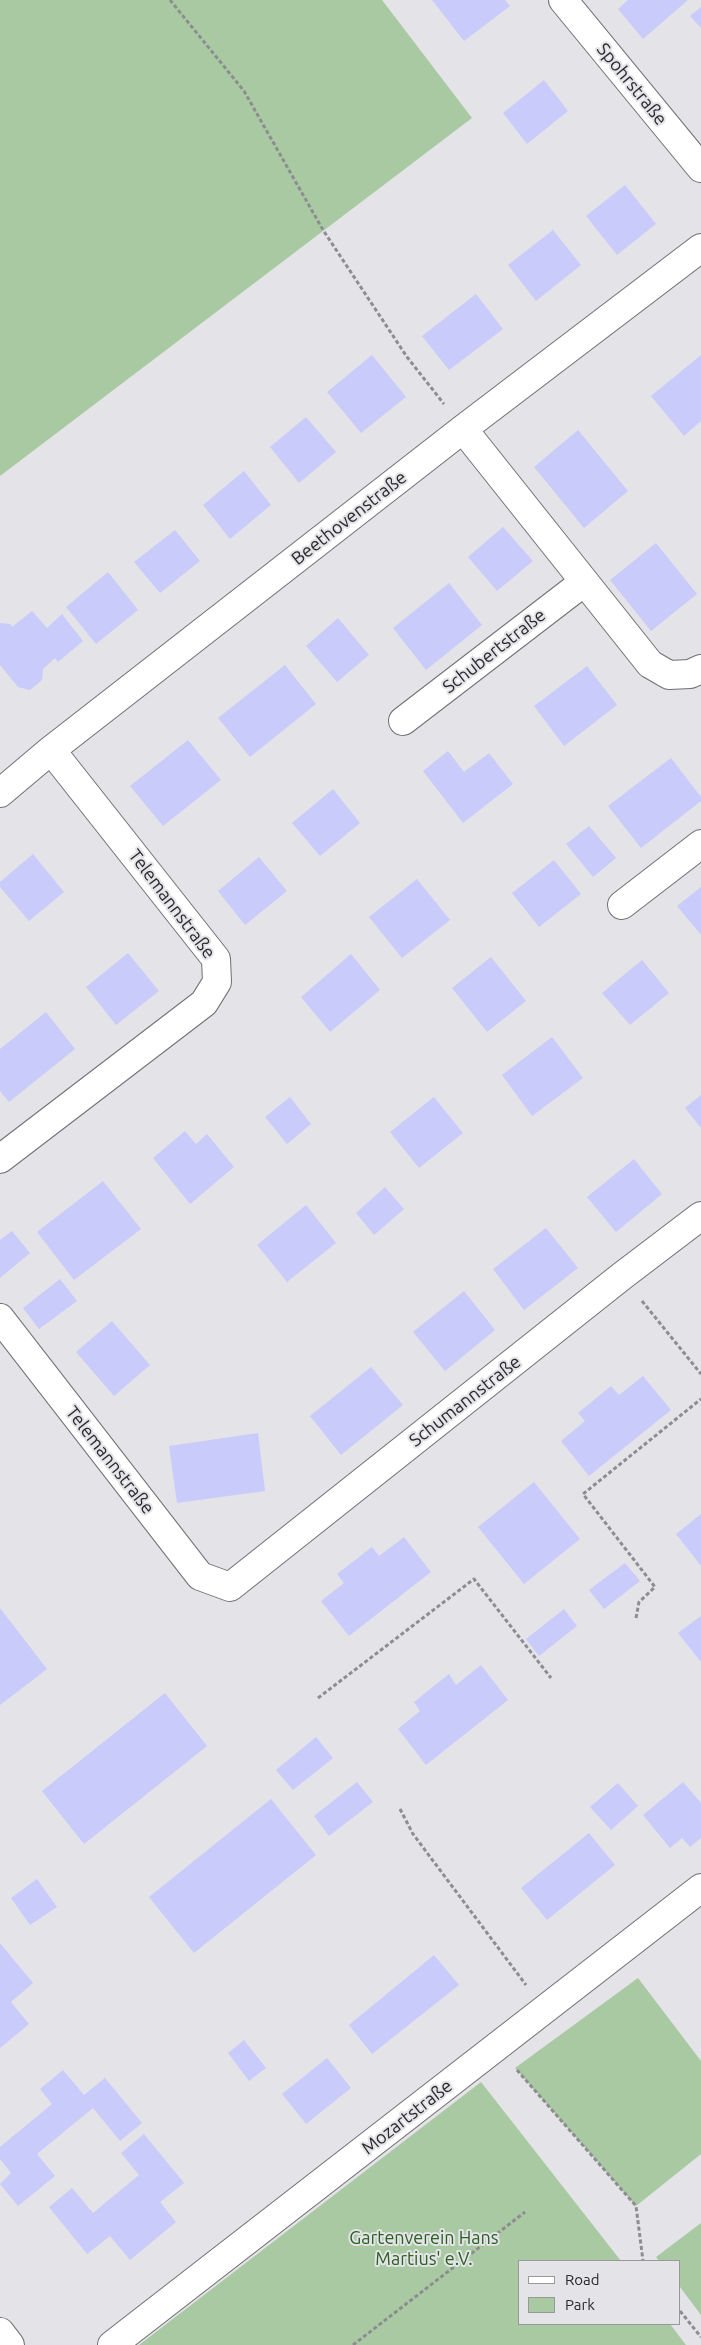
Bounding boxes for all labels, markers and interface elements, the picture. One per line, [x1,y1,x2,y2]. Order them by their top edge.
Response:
street label: Spohrstraße [592,39,672,129]
street label: Beethovenstraße [287,466,411,570]
street label: Schubertstraße [438,604,550,698]
street label: Telemannstraße [124,845,220,963]
street label: Schumannstraße [405,1351,525,1451]
street label: Telemannstraße [61,1402,159,1518]
street label: Mozartstraße [357,2075,457,2159]
park label: Gartenverein Hans Martius' e.V. [349,2227,499,2270]
legend [518,2260,681,2325]
text: Road [565,2271,600,2288]
text: Park [565,2296,595,2313]

